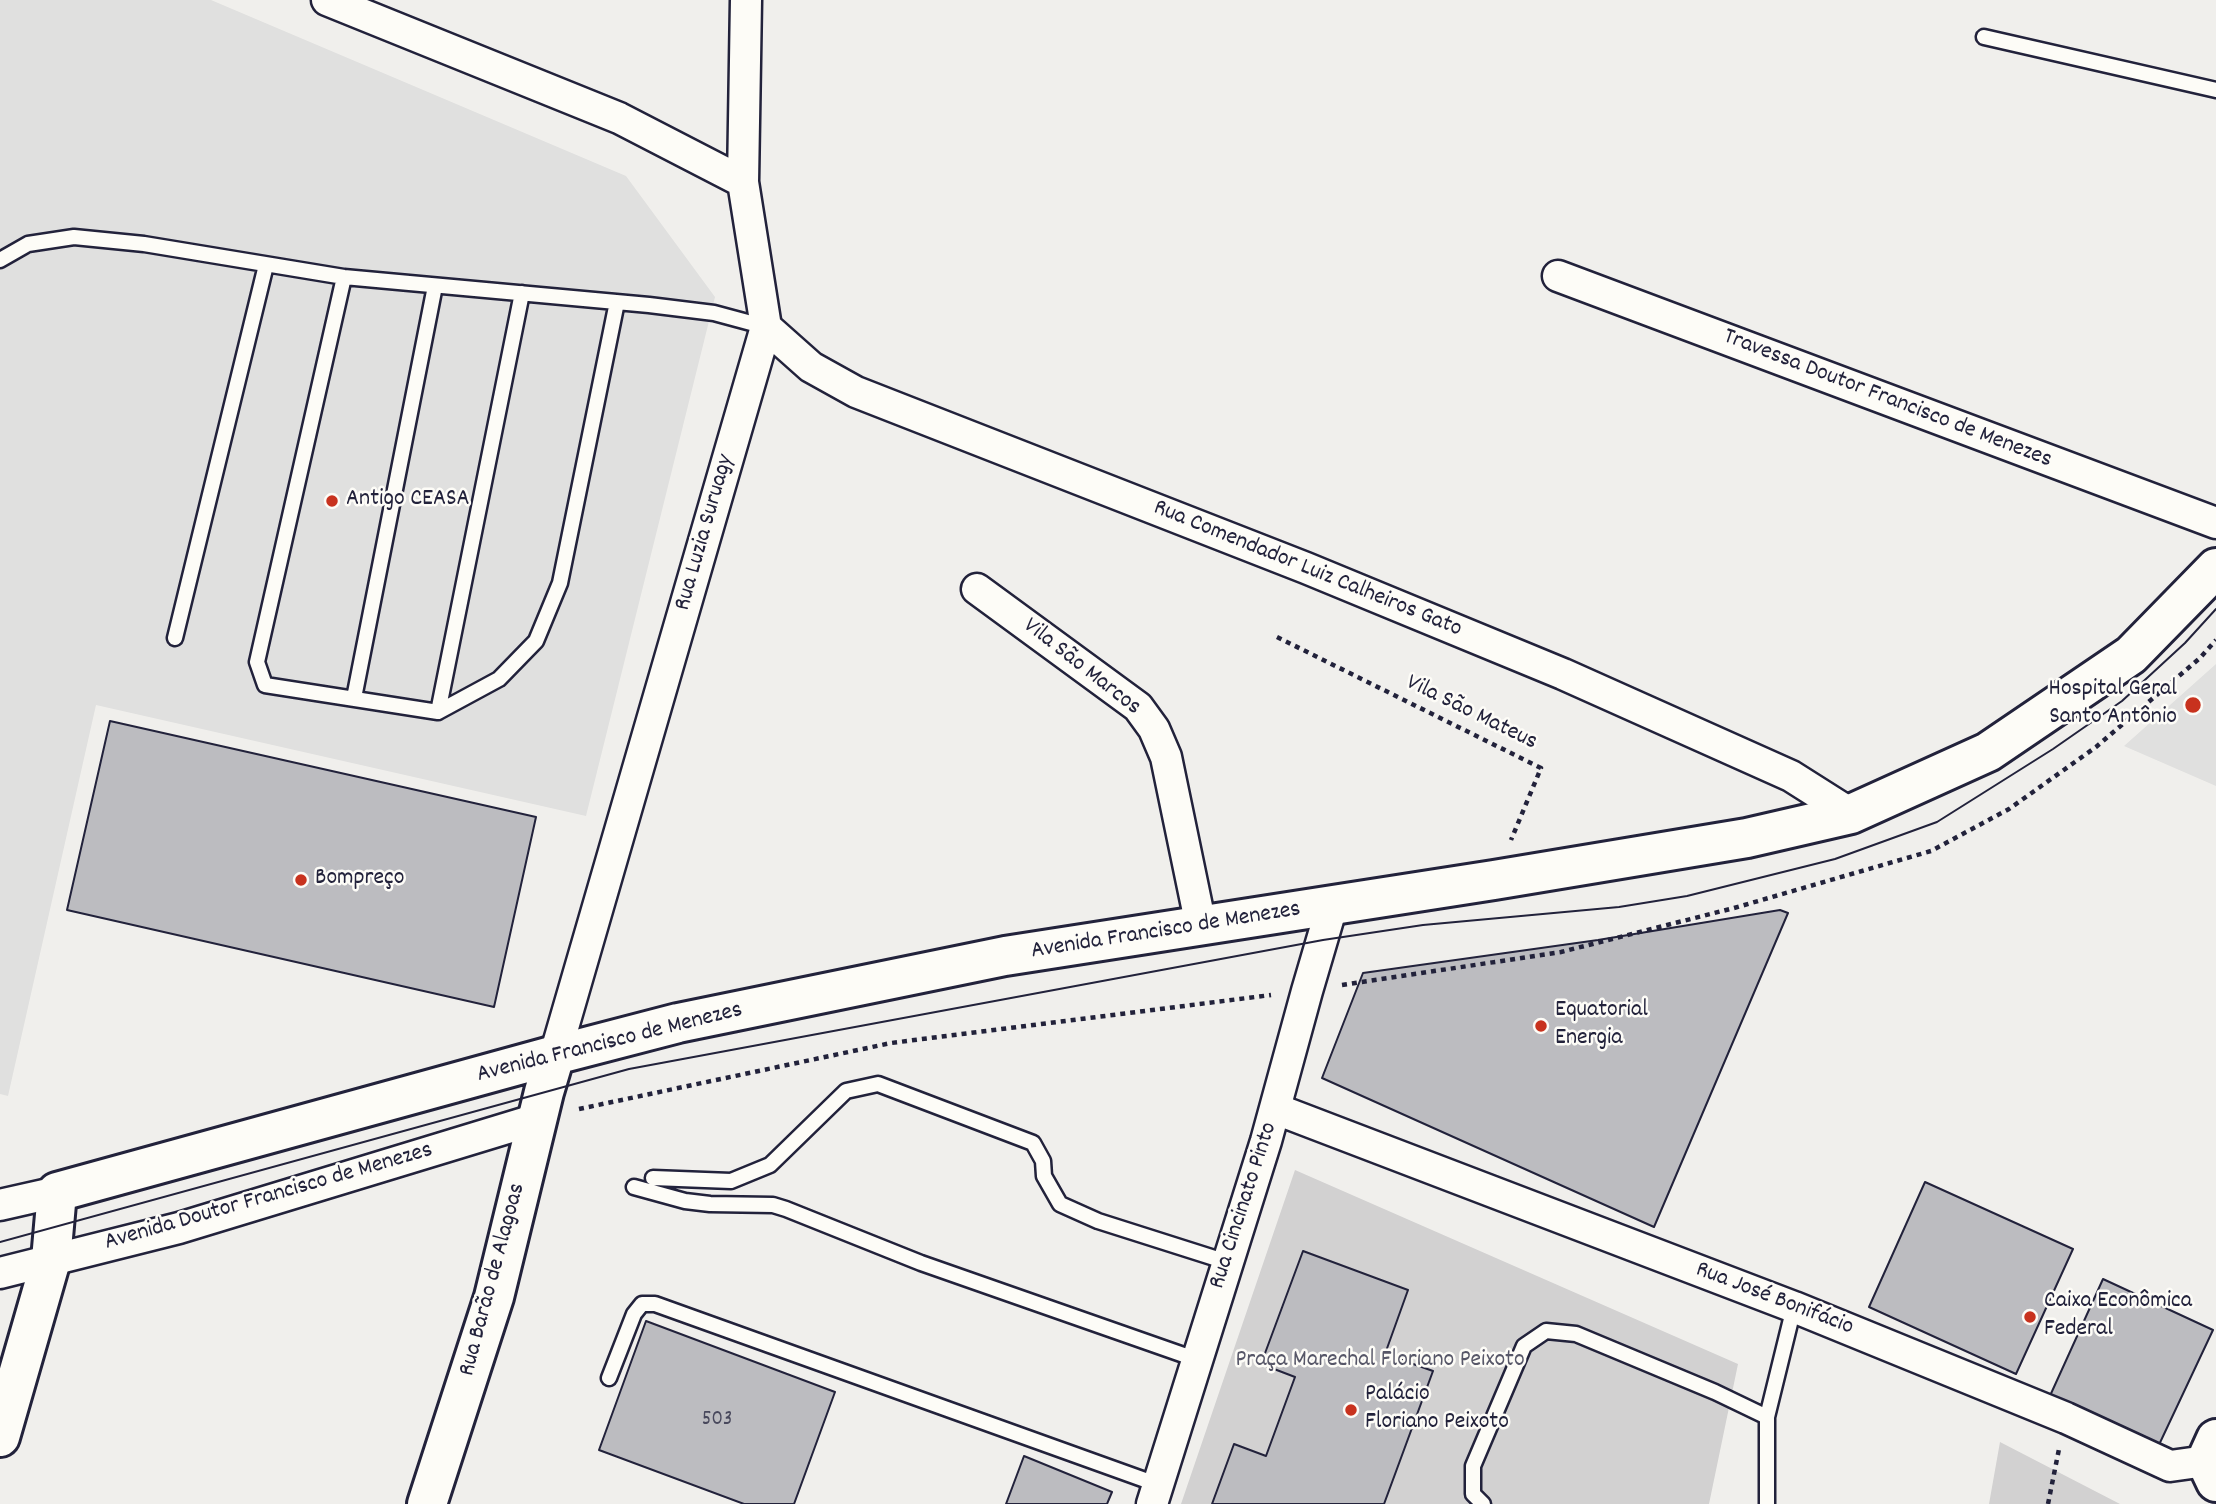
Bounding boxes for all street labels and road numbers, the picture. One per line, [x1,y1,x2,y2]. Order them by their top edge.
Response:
street label: Travessa Doutor Francisco de Menezes [1719,324,2055,476]
street label: Rua Luzia Suruagy [670,452,742,614]
street label: Rua Comendador Luiz Calheiros Gato [1148,495,1466,645]
street label: Vila São Marcos [1016,613,1146,723]
street label: Vila São Mateus [1401,670,1541,758]
street label: Avenida Francisco de Menezes [1029,896,1303,968]
street label: Avenida Francisco de Menezes [474,997,746,1091]
street label: Rua Cincinato Pinto [1205,1119,1285,1293]
street label: Avenida Doutor Francisco de Menezes [102,1137,436,1259]
street label: Rua Barão de Alagoas [454,1180,534,1380]
street label: Rua José Bonifácio [1691,1257,1857,1343]

